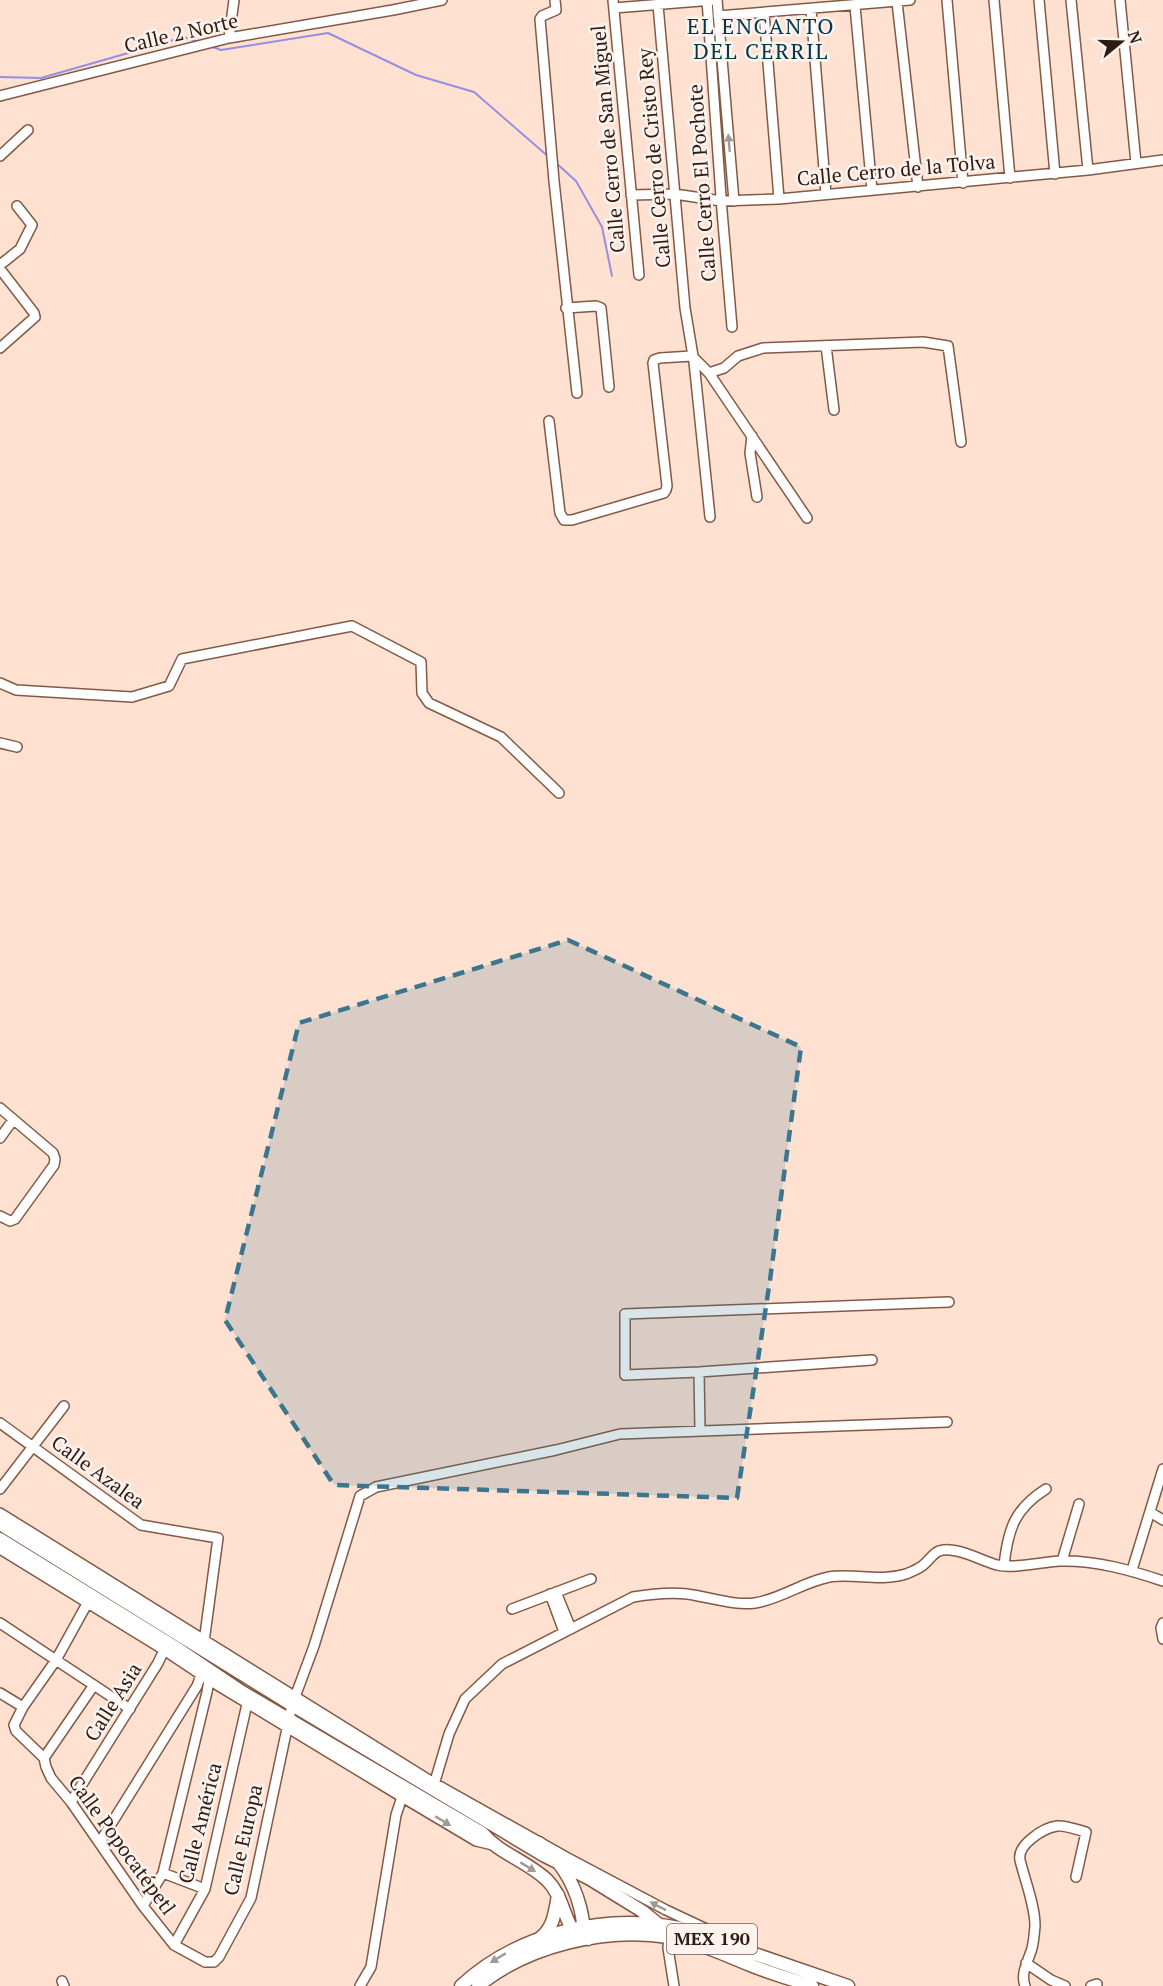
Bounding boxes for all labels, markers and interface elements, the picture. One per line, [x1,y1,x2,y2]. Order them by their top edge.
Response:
street label: Calle 2 Norte [121,6,241,59]
district label: EL ENCANTO DEL CERRIL [687,11,835,65]
north arrow [1091,12,1151,72]
street label: Calle Cerro de San Miguel [584,24,631,254]
text: N [1123,28,1148,46]
street label: Calle Cerro de Cristo Rey [630,46,677,269]
street label: Calle Cerro El Pochote [681,83,722,283]
one-way arrow [724,133,734,152]
street label: Calle Cerro de la Tolva [796,147,996,192]
street label: Calle Azalea [46,1429,150,1515]
street label: Calle Asia [78,1657,147,1746]
street label: Calle América [171,1760,228,1886]
street label: Calle Popocatépetl [63,1769,182,1920]
street label: Calle Europa [217,1782,268,1898]
one-way arrow [435,1816,451,1827]
one-way arrow [520,1861,536,1872]
one-way arrow [649,1901,666,1910]
road number: MEX 190 [667,1924,757,1954]
one-way arrow [489,1953,506,1963]

